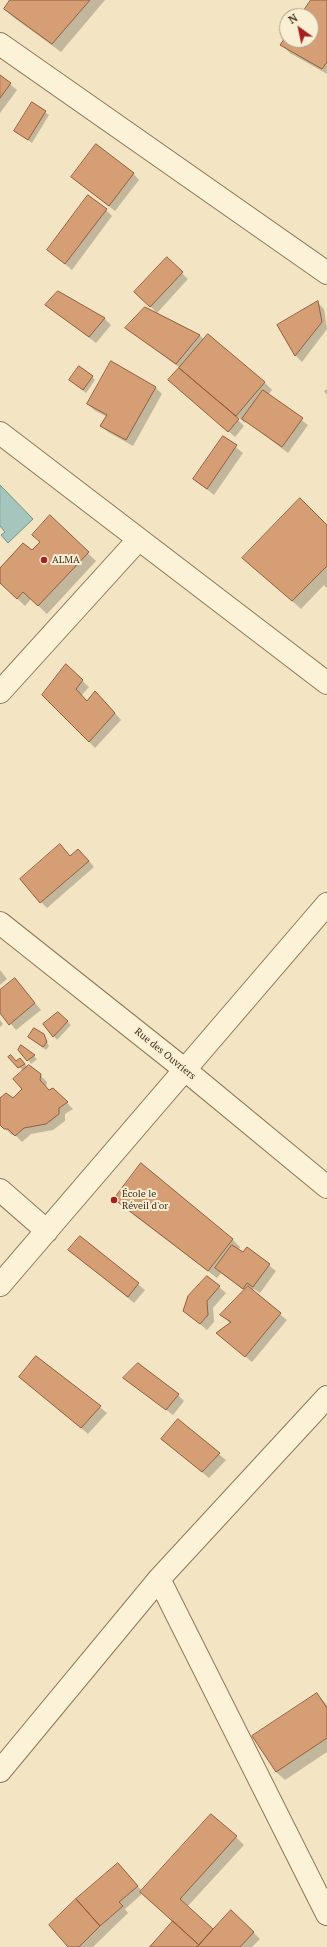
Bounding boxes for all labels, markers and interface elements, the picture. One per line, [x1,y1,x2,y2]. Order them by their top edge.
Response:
north arrow [279,8,319,48]
text: N [286,11,300,27]
place label: ALMA [52,554,80,566]
marker: ALMA [39,555,49,565]
street label: Rue des Ouvriers [132,1026,198,1082]
place label: École le Réveil d'or [122,1188,168,1212]
marker: École le Réveil d'or [109,1195,119,1205]

